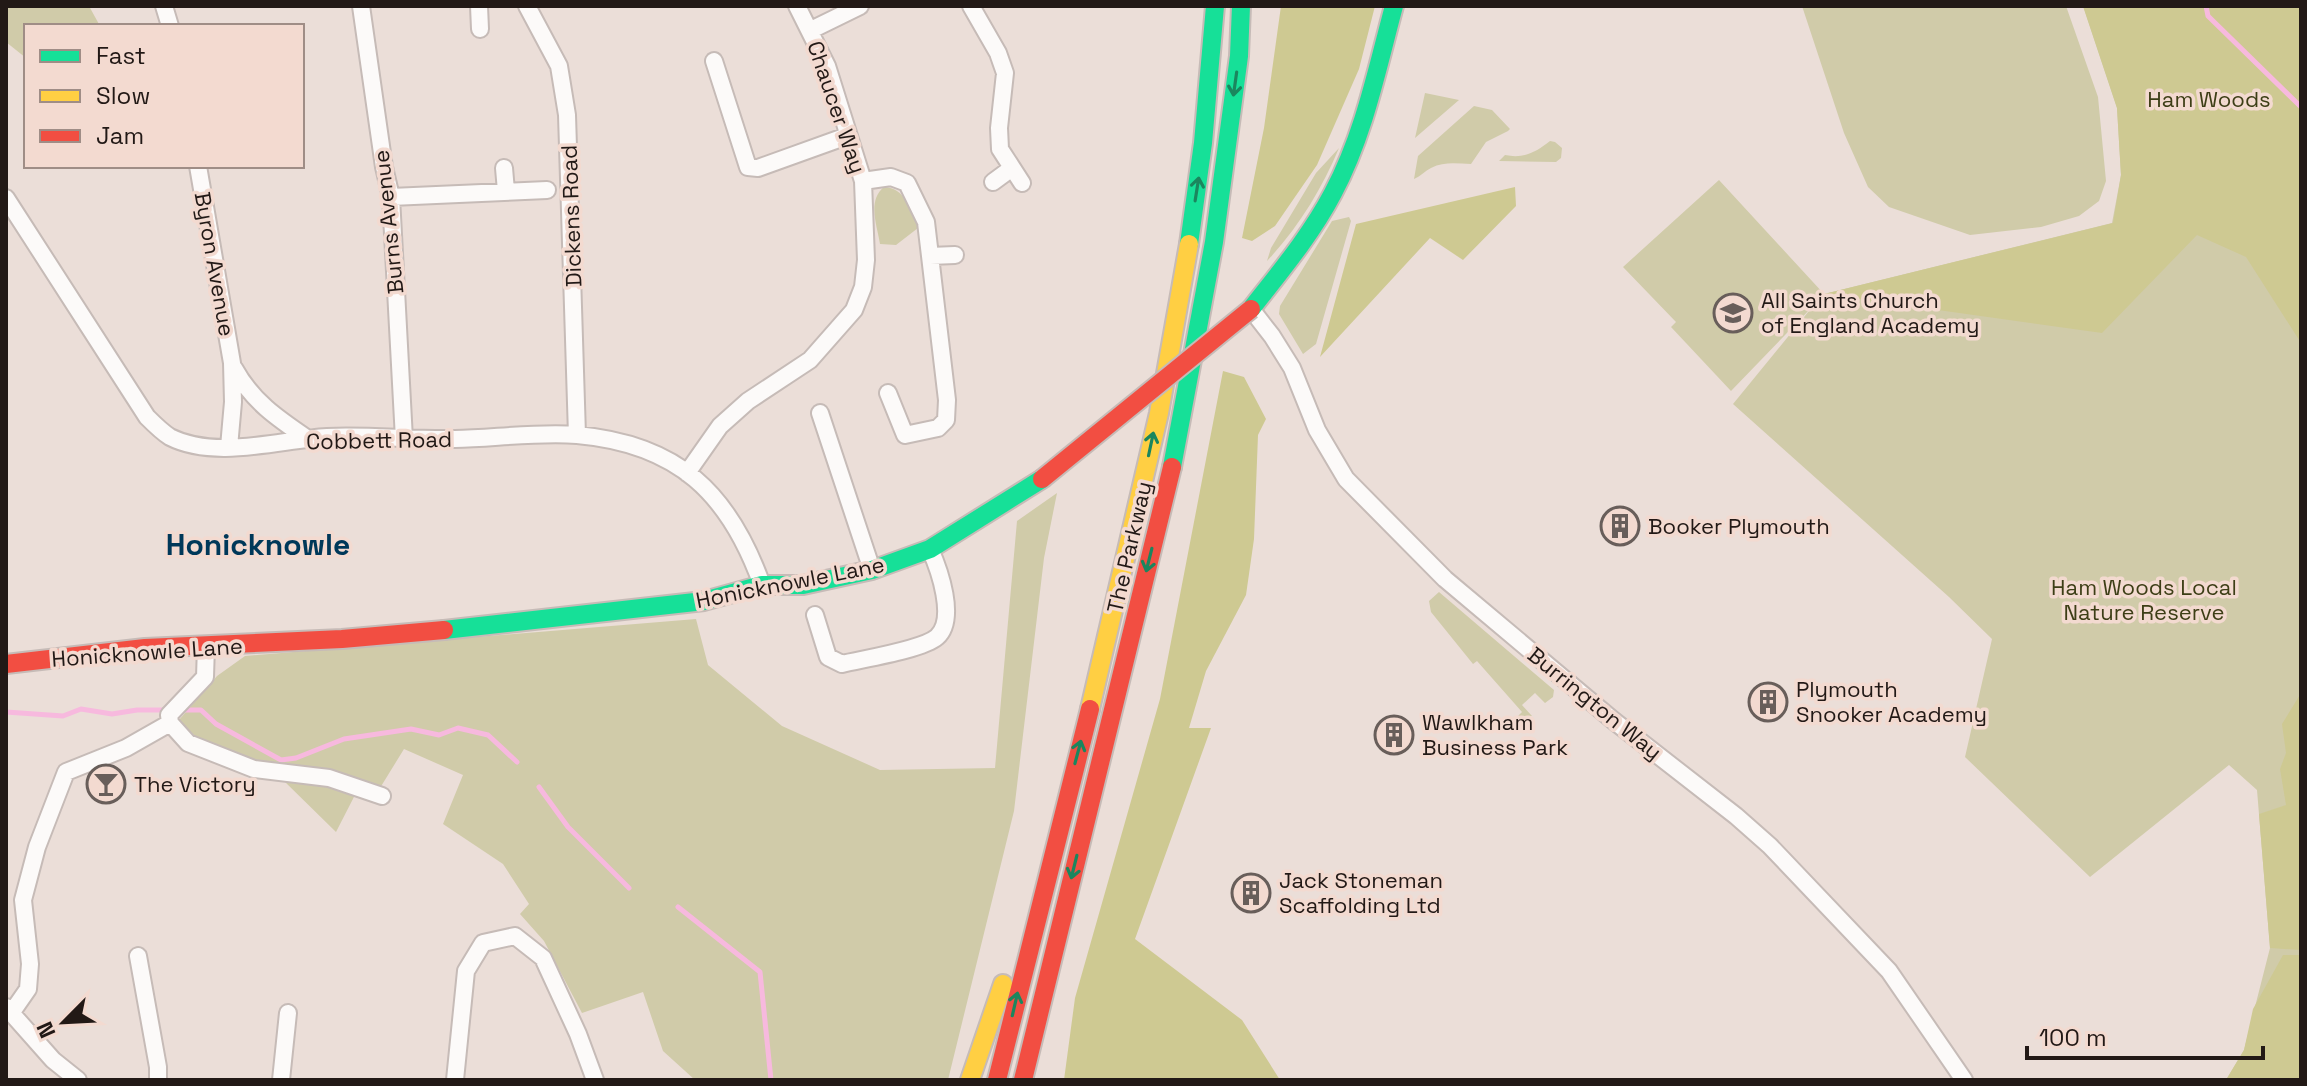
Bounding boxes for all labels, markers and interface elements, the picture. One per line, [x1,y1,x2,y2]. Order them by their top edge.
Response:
legend [24,24,304,168]
street label: Chaucer Way [801,37,873,177]
text: Fast [96,40,146,71]
one-way arrow [1227,71,1242,96]
text: Slow [96,80,150,111]
park label: Ham Woods [2147,85,2271,113]
text: Jam [96,120,144,151]
street label: Dickens Road [555,144,587,288]
street label: Burns Avenue [367,149,409,295]
one-way arrow [1190,176,1205,202]
street label: Byron Avenue [189,190,241,338]
place label: All Saints Church of England Academy [1761,286,1979,339]
school or university icon: All Saints Church of England Academy [1712,292,1754,334]
street label: Cobbett Road [306,425,452,455]
one-way arrow [1144,432,1159,458]
street label: The Parkway [1100,479,1158,615]
building icon: Booker Plymouth [1599,505,1641,547]
place label: Booker Plymouth [1648,512,1830,540]
district label: Honicknowle [166,525,350,564]
one-way arrow [1141,546,1156,572]
street label: Honicknowle Lane [693,550,887,614]
park label: Ham Woods Local Nature Reserve [2051,573,2237,626]
street label: Honicknowle Lane [50,631,244,673]
street label: Burrington Way [1522,640,1668,766]
place label: Plymouth Snooker Academy [1796,675,1987,728]
building icon: Plymouth Snooker Academy [1747,681,1789,723]
place label: Wawlkham Business Park [1422,708,1568,761]
building icon: Wawlkham Business Park [1373,714,1415,756]
one-way arrow [1071,739,1086,765]
bar icon: The Victory [85,763,127,805]
place label: The Victory [134,770,256,798]
one-way arrow [1066,853,1081,879]
place label: Jack Stoneman Scaffolding Ltd [1279,866,1443,919]
building icon: Jack Stoneman Scaffolding Ltd [1230,872,1272,914]
north arrow [24,982,104,1062]
one-way arrow [1009,992,1024,1017]
scale bar [2027,1010,2263,1060]
text: N [30,1018,62,1043]
text: 100 m [2039,1022,2107,1053]

